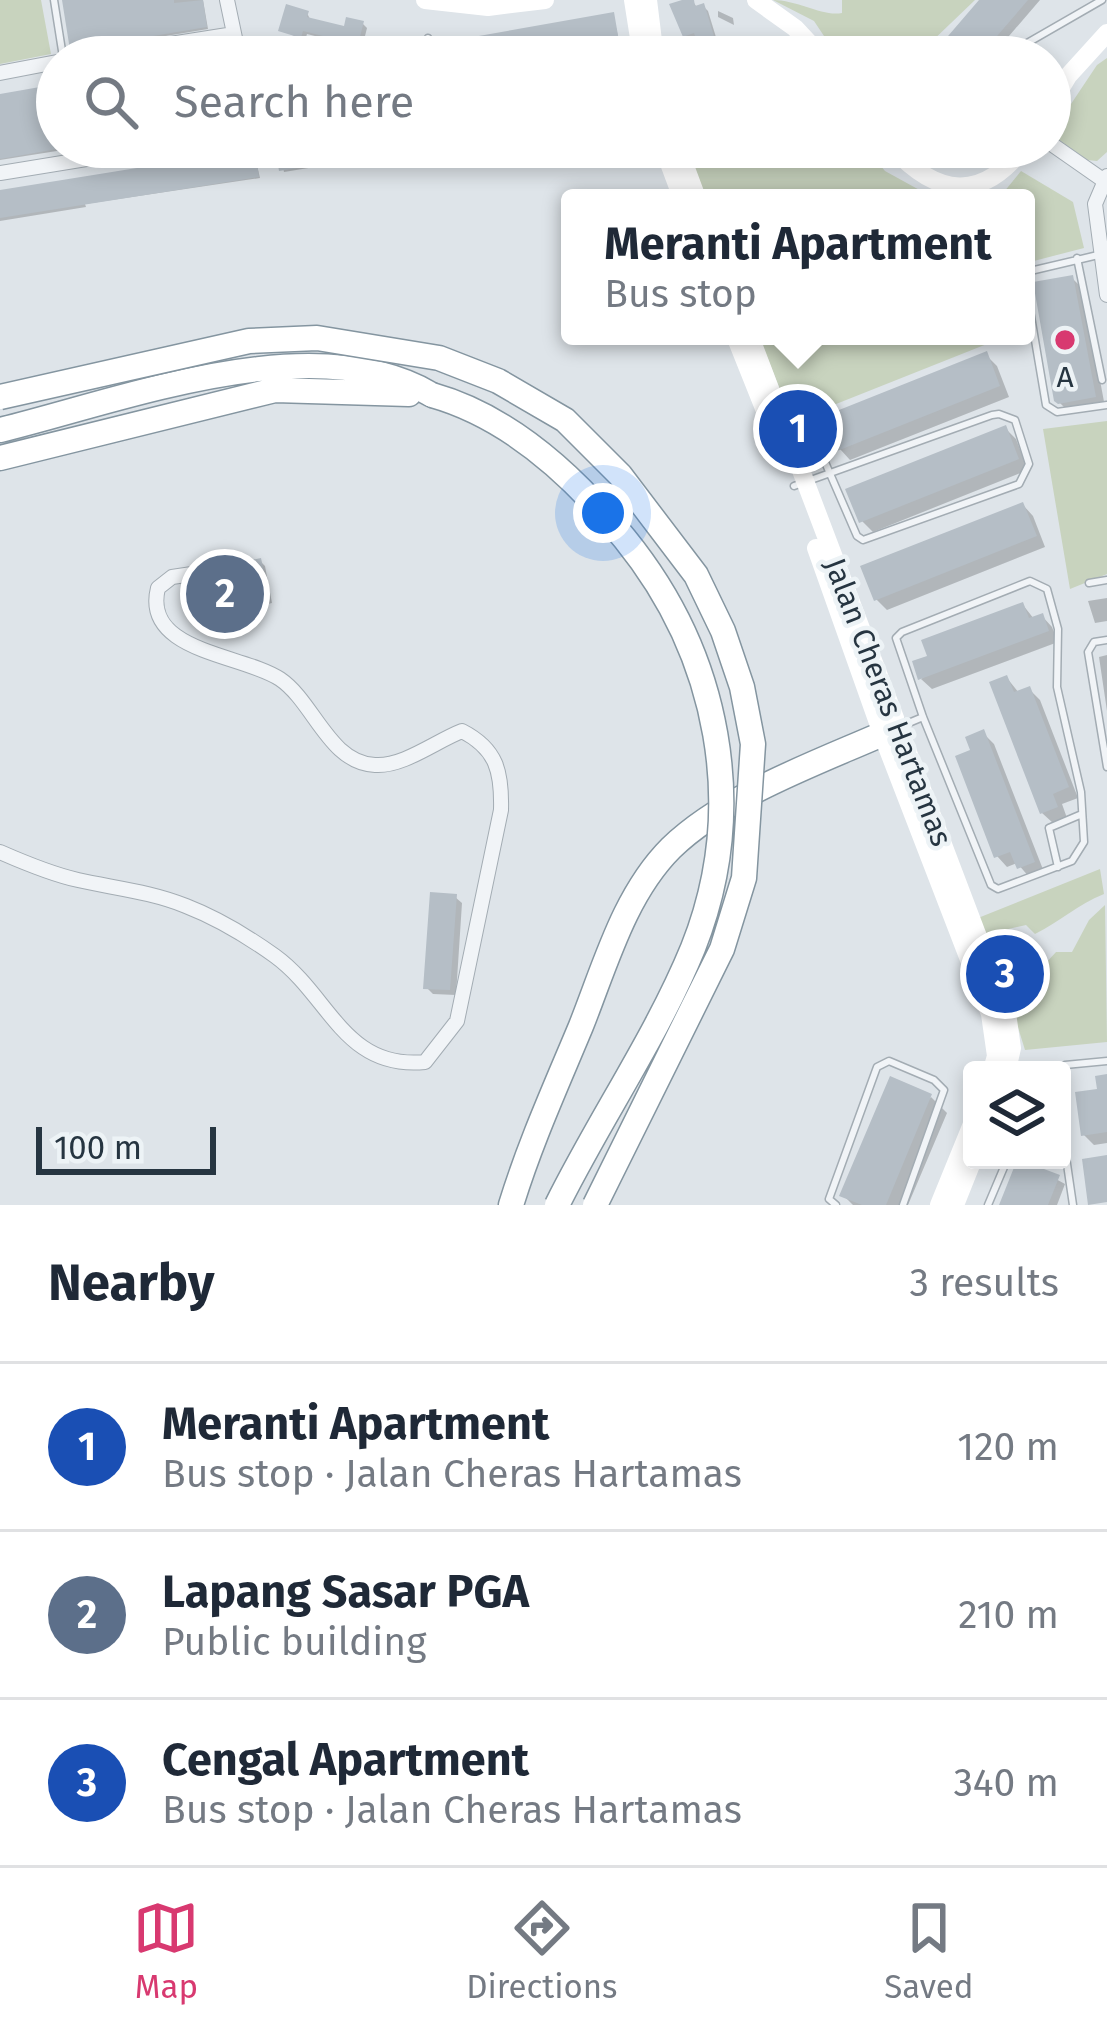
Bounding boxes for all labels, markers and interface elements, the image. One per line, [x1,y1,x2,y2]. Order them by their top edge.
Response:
search box [36,36,1071,168]
icon: search [78,69,144,135]
text: Search here [174,75,414,129]
popup [561,189,1035,345]
text: Meranti Apartment [604,217,992,271]
text: Bus stop [604,271,757,317]
marker: A [1052,327,1078,353]
place label: A [1056,359,1074,395]
pin: 1 [759,384,837,474]
your location [573,483,633,543]
pin: 2 [186,549,264,639]
street label: Jalan Cheras Hartamas [816,553,960,851]
pin: 3 [966,929,1044,1019]
map controls [963,1061,1071,1169]
button: layers [963,1061,1071,1169]
scale bar [36,1121,216,1174]
text: 100 m [54,1128,142,1168]
text: Nearby [48,1252,214,1314]
text: 3 results [909,1260,1059,1306]
text: Meranti Apartment [162,1397,549,1451]
text: 1 [78,1424,96,1470]
text: 120 m [957,1424,1059,1470]
text: Bus stop · Jalan Cheras Hartamas [162,1451,742,1497]
text: Lapang Sasar PGA [162,1565,529,1619]
text: 2 [77,1592,97,1638]
text: 210 m [958,1592,1059,1638]
text: Public building [162,1619,426,1665]
text: Cengal Apartment [162,1733,529,1787]
text: 3 [77,1760,97,1806]
text: 340 m [953,1760,1059,1806]
text: Bus stop · Jalan Cheras Hartamas [162,1787,742,1833]
tab: Map [133,1895,199,2007]
tab: Directions [466,1895,618,2007]
tab: Saved [884,1895,974,2007]

